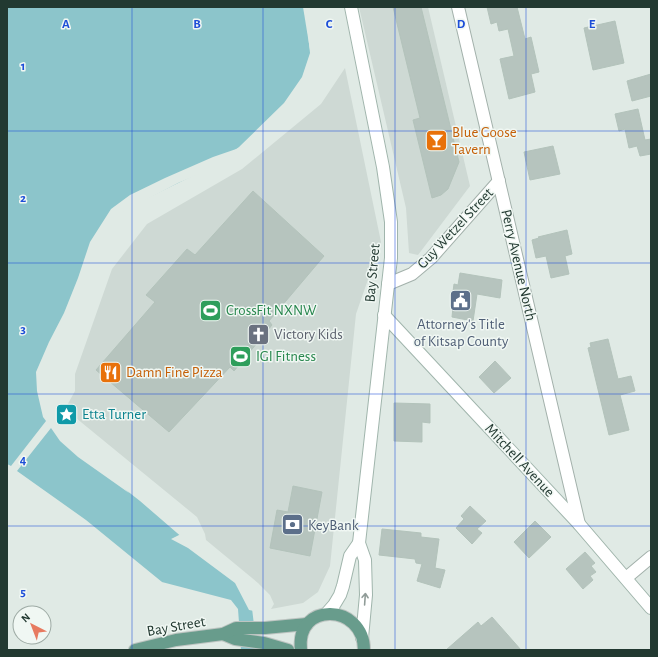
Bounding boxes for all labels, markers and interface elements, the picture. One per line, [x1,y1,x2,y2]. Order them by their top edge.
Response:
text: A [62,18,70,31]
text: B [193,18,201,31]
text: C [326,18,333,31]
text: D [457,18,466,31]
text: E [589,18,596,31]
text: 1 [21,60,25,73]
place label: Blue Goose Tavern [452,125,517,157]
bar icon: Blue Goose Tavern [423,128,449,154]
street label: Guy Wetzel Street [414,185,496,271]
text: 2 [20,192,26,205]
street label: Perry Avenue North [498,208,539,322]
street label: Bay Street [362,243,383,303]
public building icon: Attorney's Title of Kitsap County [448,288,474,314]
sports icon: CrossFit NXNW [197,297,223,323]
place label: CrossFit NXNW [226,303,317,318]
place label: Attorney's Title of Kitsap County [414,317,509,349]
church icon: Victory Kids [246,321,272,347]
text: 3 [20,323,26,336]
place label: Victory Kids [274,327,343,342]
sports icon: IGI Fitness [228,343,254,369]
place label: IGI Fitness [256,349,316,364]
restaurant icon: Damn Fine Pizza [98,359,124,385]
place label: Damn Fine Pizza [126,365,223,380]
place icon: Etta Turner [54,401,80,427]
place label: Etta Turner [82,407,146,422]
street label: Mitchell Avenue [482,421,557,500]
text: 4 [20,454,27,467]
bank icon: KeyBank [279,512,305,538]
place label: KeyBank [308,518,359,533]
text: 5 [20,586,26,599]
one-way arrow [362,593,369,606]
north arrow [12,605,52,645]
text: N [19,611,32,625]
street label: Bay Street [146,614,207,639]

